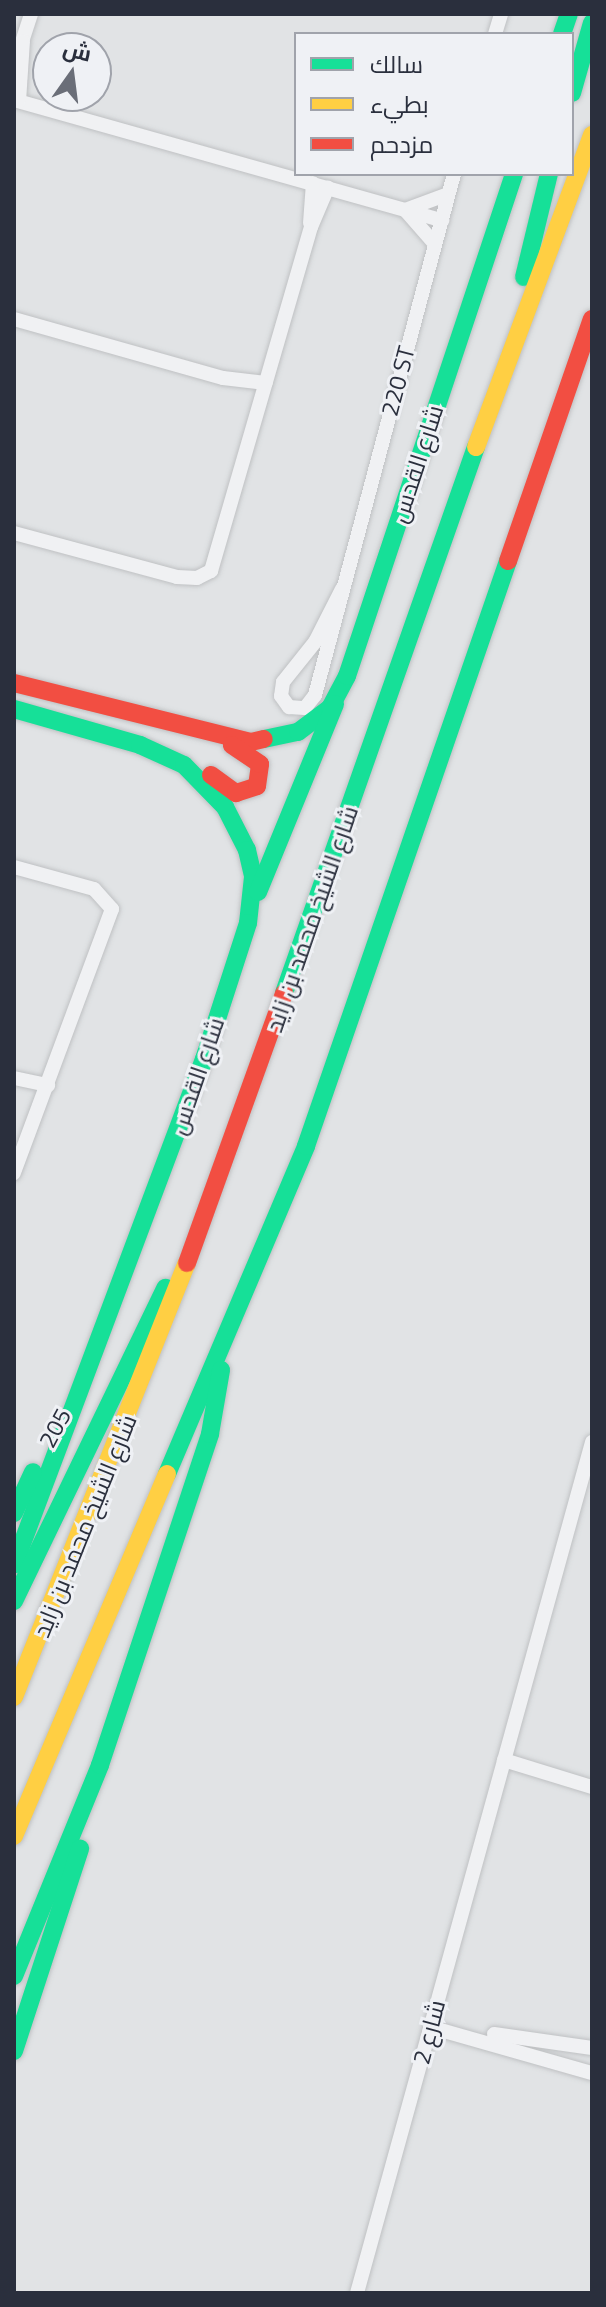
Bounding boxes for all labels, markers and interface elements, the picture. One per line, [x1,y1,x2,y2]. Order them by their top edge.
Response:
text: ش [60,31,95,71]
north arrow [32,32,112,112]
legend [294,32,574,176]
text: سالك [370,46,423,82]
text: بطيء [370,86,429,122]
text: مزدحم [370,126,433,162]
street label: 220 ST [375,343,421,419]
street label: شارع القدس [384,402,450,526]
street label: شارع الشيخ محمد بن زايد [260,802,364,1036]
street label: شارع القدس [164,1014,230,1138]
street label: 205 [33,1403,77,1453]
street label: شارع الشيخ محمد بن زايد [27,1410,143,1642]
street label: شارع 2 [407,1997,451,2067]

